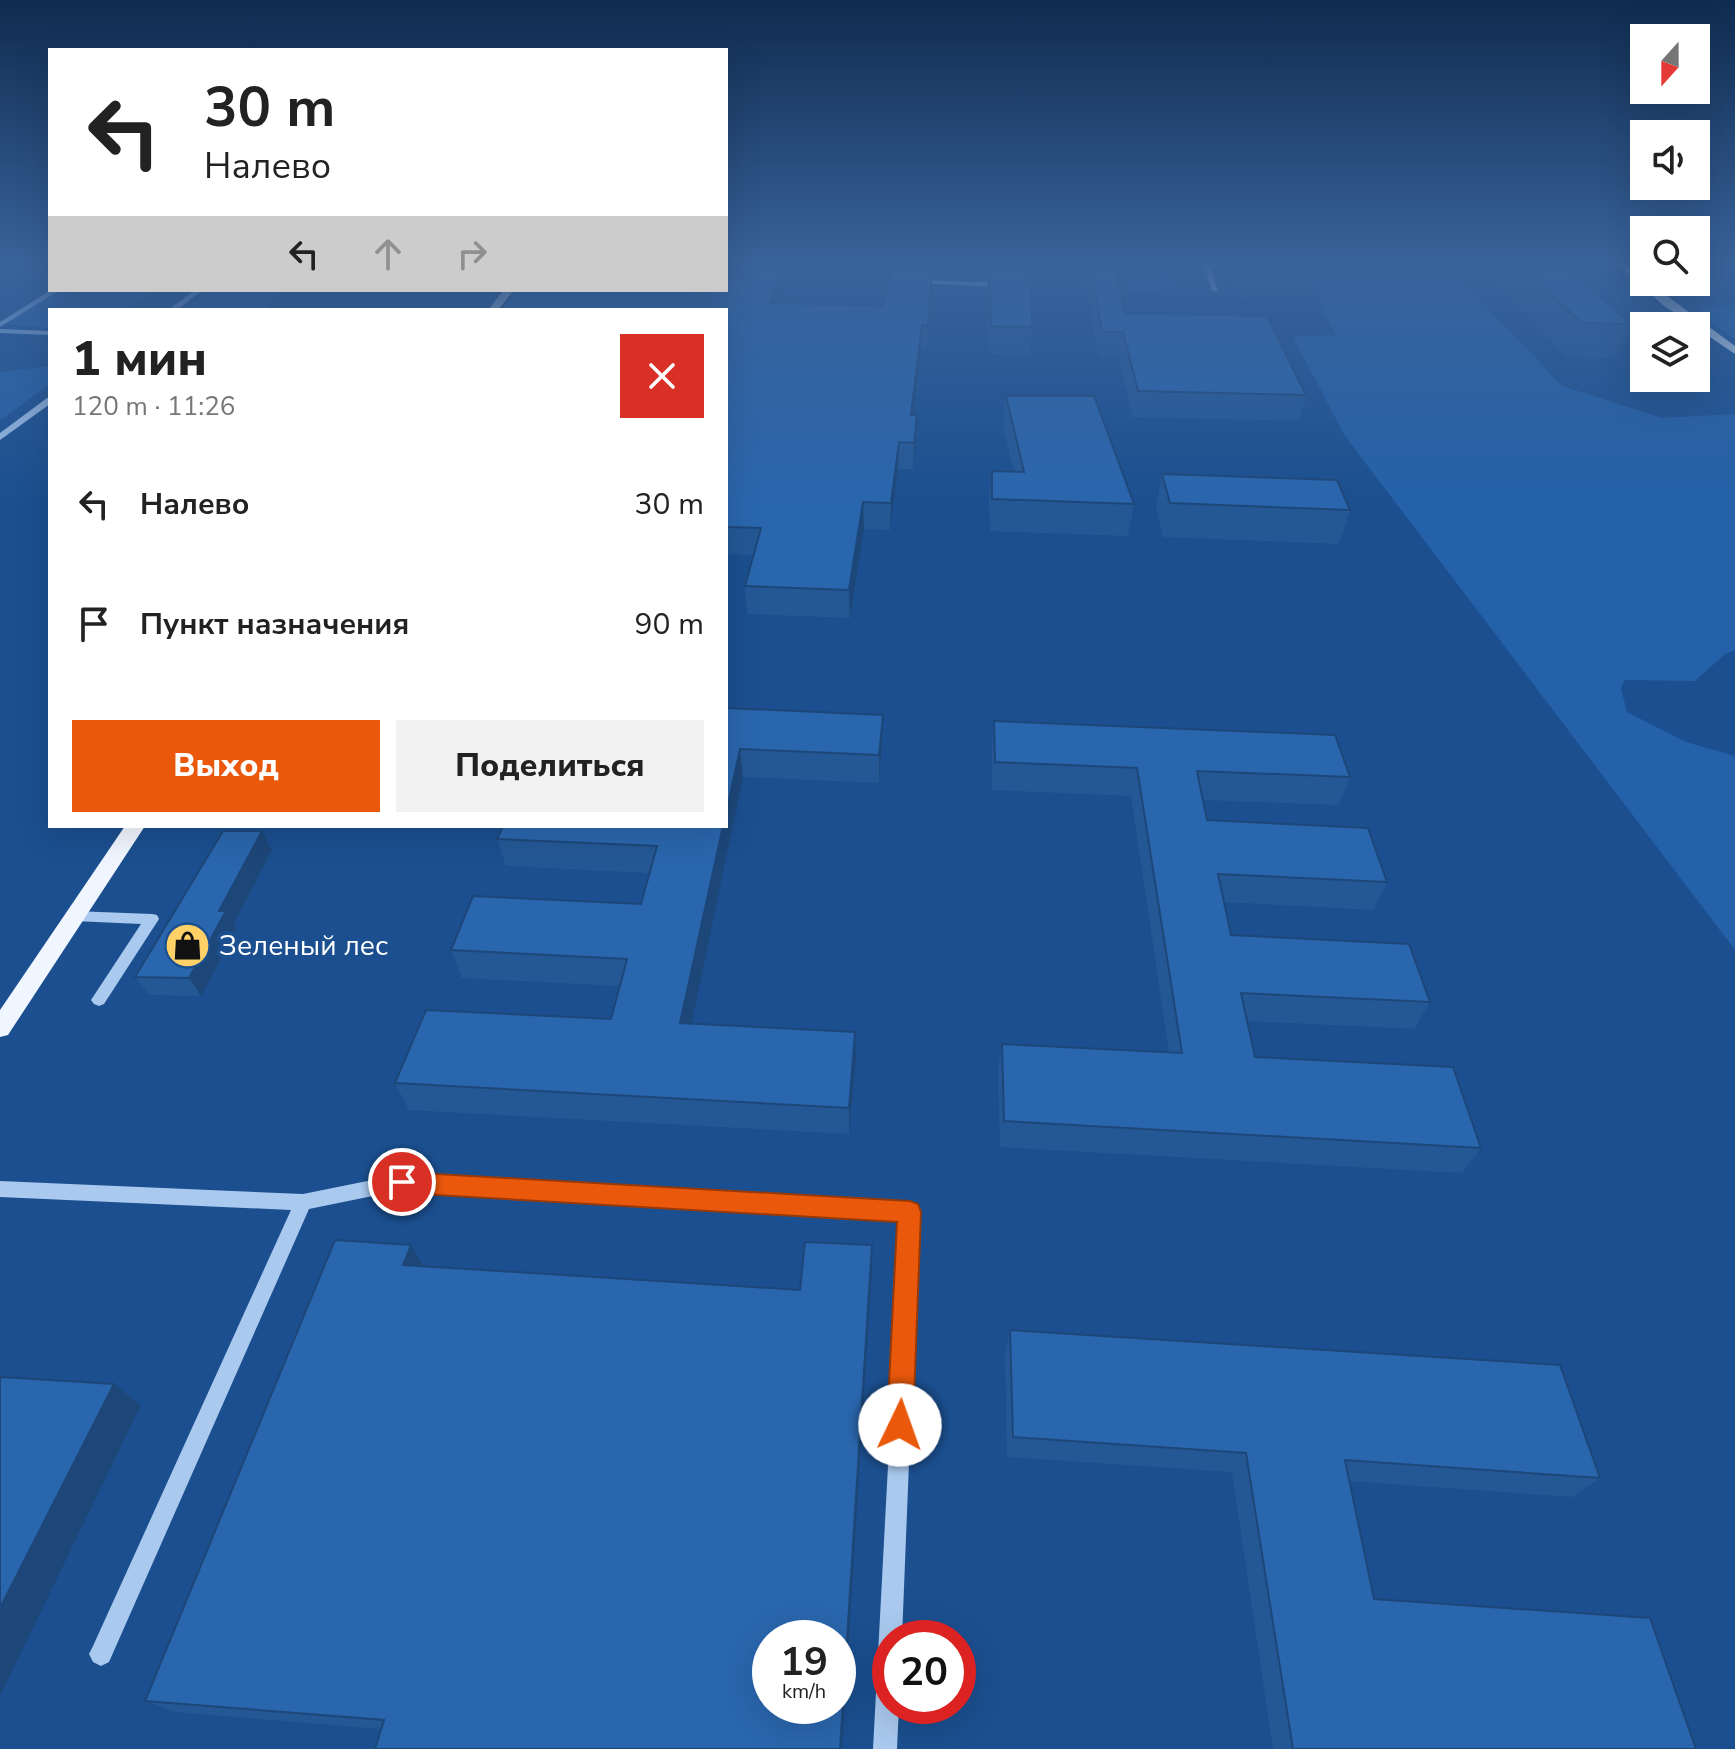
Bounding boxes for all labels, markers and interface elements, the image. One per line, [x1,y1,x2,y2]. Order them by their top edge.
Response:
north arrow [1630,24,1710,104]
map controls [1630,24,1710,392]
text: 30 m [204,69,335,146]
icon: left [72,80,176,184]
button: sound [1630,120,1710,200]
text: Налево [204,142,331,191]
button: search [1630,216,1710,296]
icon: left [282,232,326,276]
icon: ahead [366,232,410,276]
icon: right [450,232,494,276]
button: layers [1630,312,1710,392]
text: 1 мин [72,326,207,392]
button: close [620,334,704,418]
text: 120 m · 11:26 [72,389,235,424]
icon: left [72,482,116,526]
text: Налево [140,484,249,525]
text: 30 m [635,484,704,525]
icon: arrive [72,602,116,646]
text: Пункт назначения [140,604,409,645]
text: 90 m [635,604,704,645]
button: Выход [72,720,380,812]
button: Поделиться [396,720,704,812]
shop icon: Зеленый лес [164,921,212,969]
place label: Зеленый лес [219,927,388,965]
pin [368,1148,436,1216]
icon: arrive [380,1160,424,1204]
position arrow [858,1383,942,1467]
speed limit sign: 20 [872,1620,976,1724]
text: 19 [780,1635,828,1689]
text: km/h [782,1678,826,1705]

